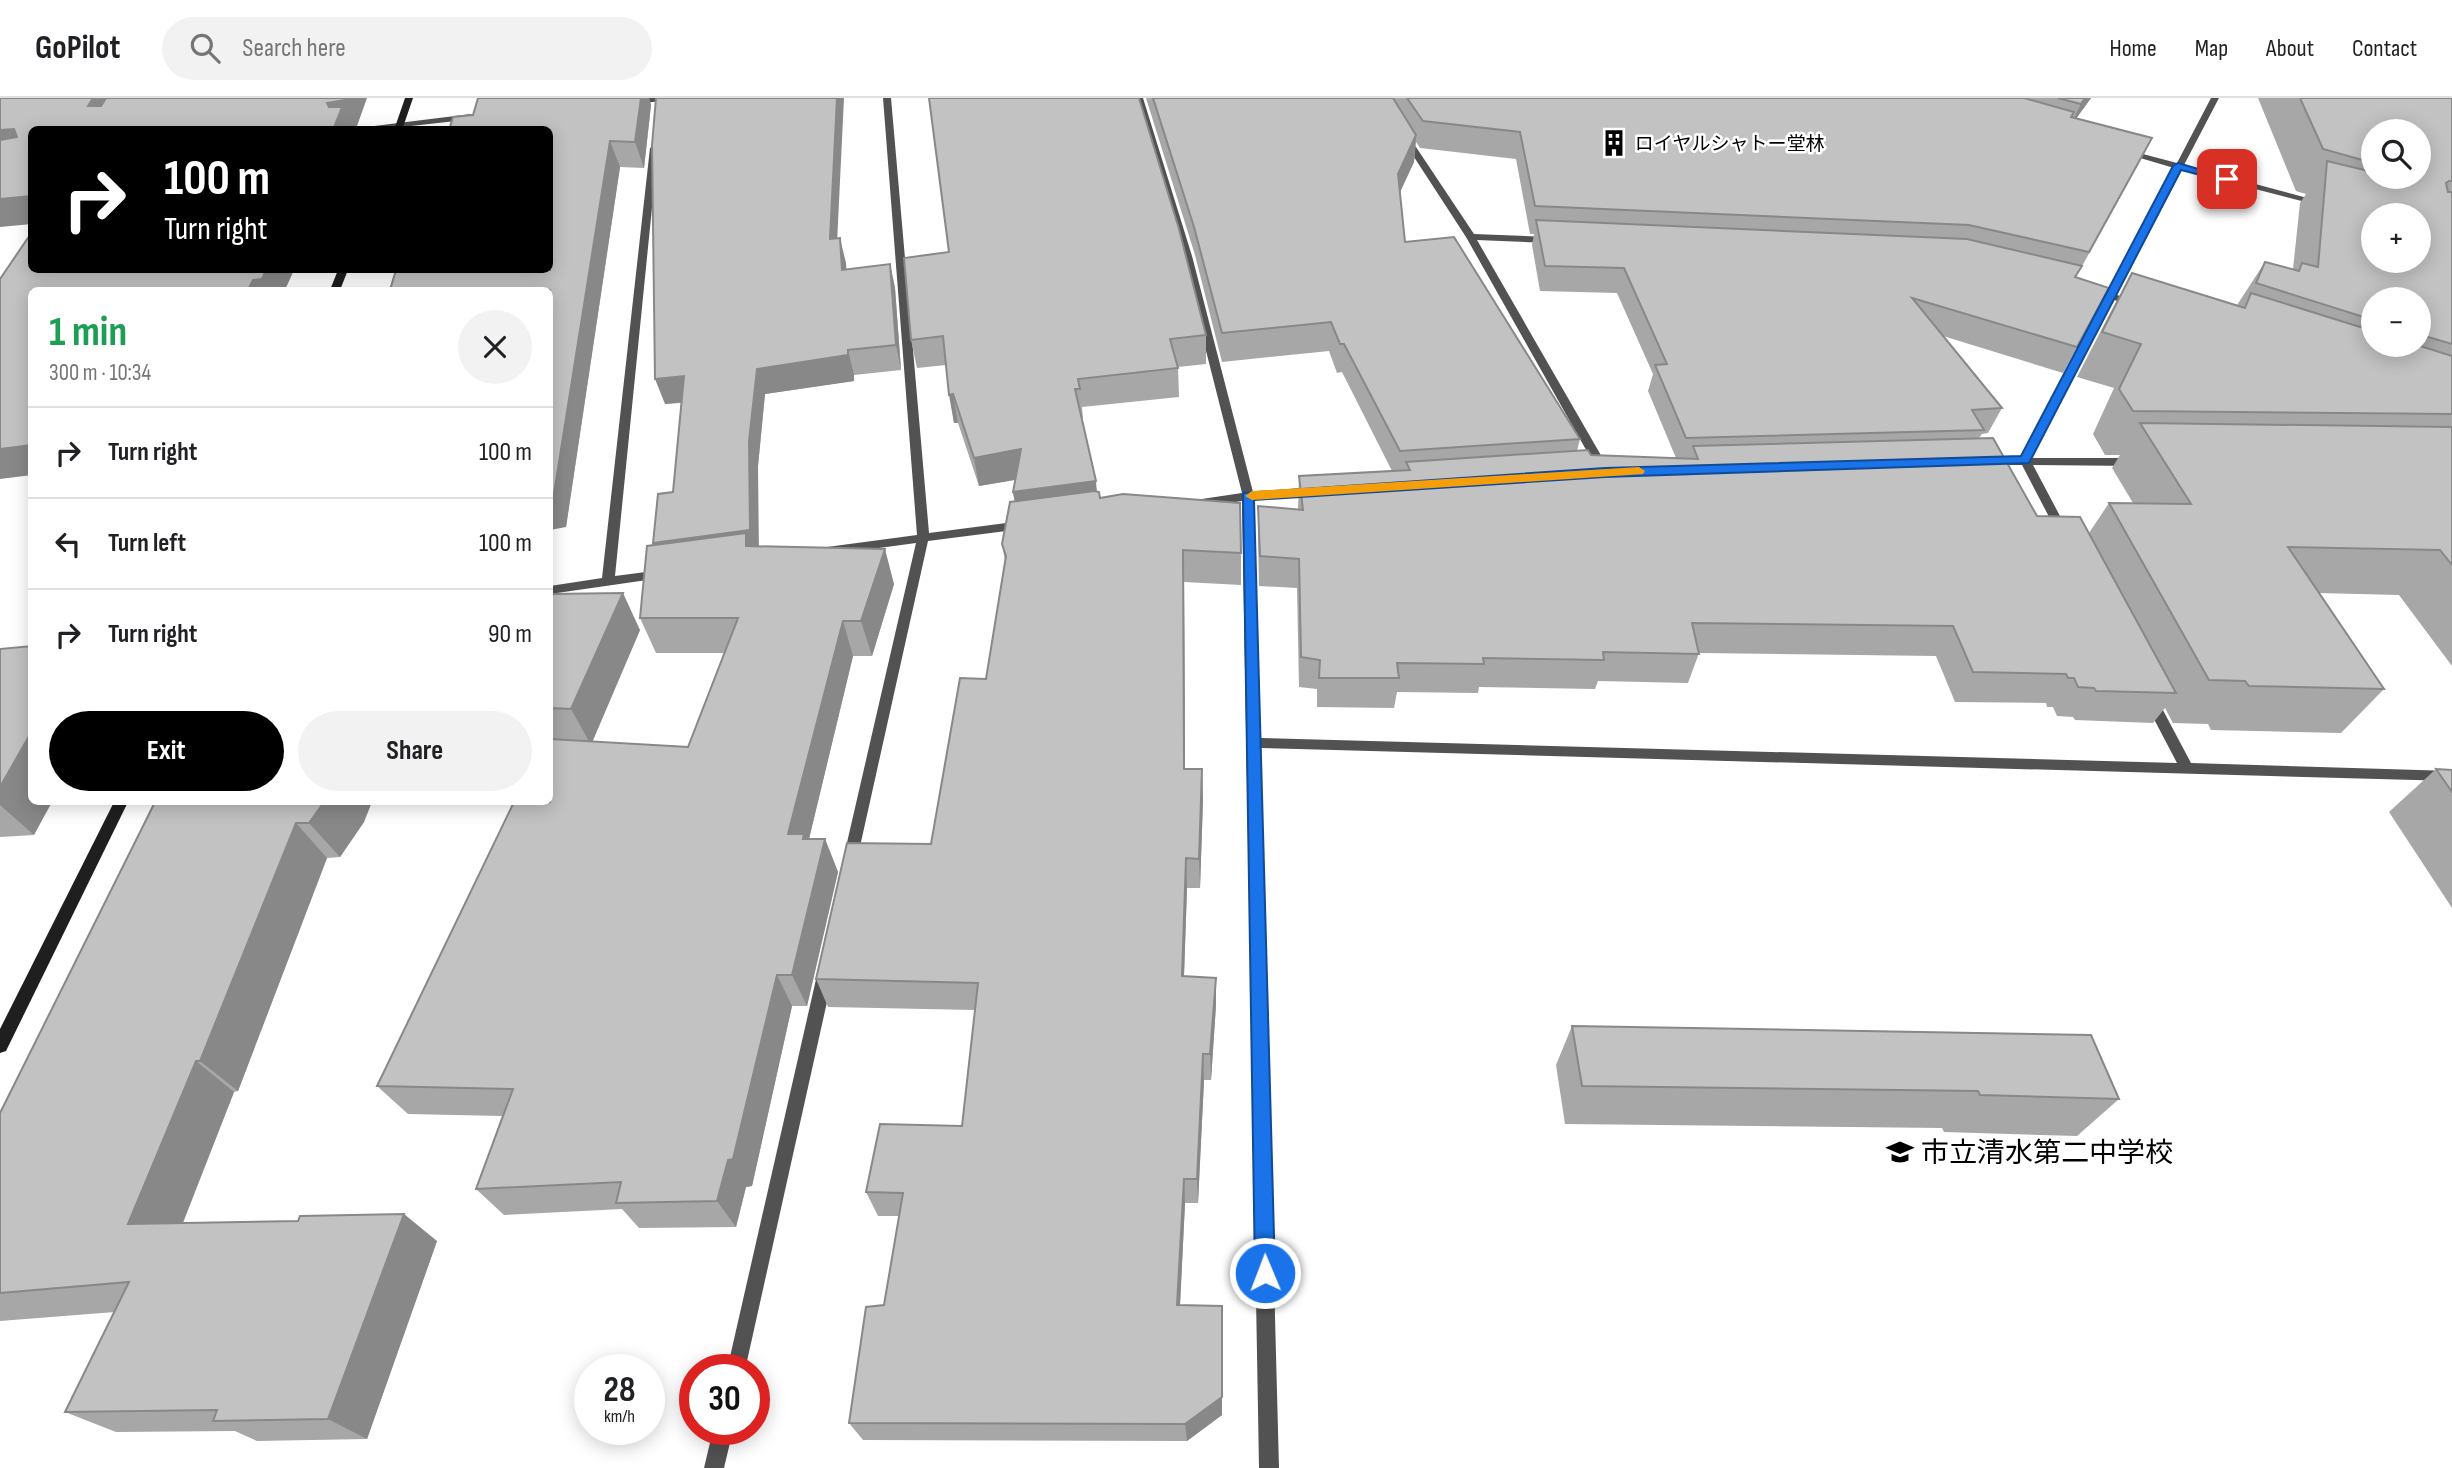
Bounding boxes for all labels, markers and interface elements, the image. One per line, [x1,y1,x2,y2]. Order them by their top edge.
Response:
search box [162,17,652,80]
text: GoPilot [35,28,120,68]
icon: search [186,29,224,67]
text: Search here [242,33,346,64]
text: Home [2109,34,2157,63]
text: Map [2195,34,2228,63]
text: About [2266,34,2314,63]
text: Contact [2352,34,2417,63]
map controls [2361,119,2431,357]
button: search [2361,119,2431,189]
building icon: ロイヤルシャトー堂林 [1599,128,1629,158]
place label: ロイヤルシャトー堂林 [1635,133,1824,156]
pin [2197,149,2257,209]
text: 100 m [164,150,270,209]
icon: right [49,154,140,245]
icon: arrive [2208,160,2246,198]
button: + [2361,203,2431,273]
text: Turn right [164,210,268,249]
button: − [2361,287,2431,357]
text: 1 min [49,307,127,358]
button: close [458,310,532,384]
text: 300 m · 10:34 [49,359,151,387]
icon: right [49,434,87,472]
text: Turn right [108,437,197,468]
text: 100 m [479,437,532,468]
icon: left [49,525,87,563]
text: Turn left [108,528,186,559]
text: 100 m [479,528,532,559]
icon: right [49,616,87,654]
text: Turn right [108,619,197,650]
text: 90 m [488,619,532,650]
button: Exit [49,711,284,791]
button: Share [298,711,532,791]
school or university icon: 市立清水第二中学校 [1885,1137,1915,1167]
place label: 市立清水第二中学校 [1921,1137,2173,1170]
position arrow [1228,1236,1302,1310]
speed limit sign: 30 [679,1354,770,1445]
text: 28 [604,1369,635,1412]
text: km/h [604,1406,635,1427]

